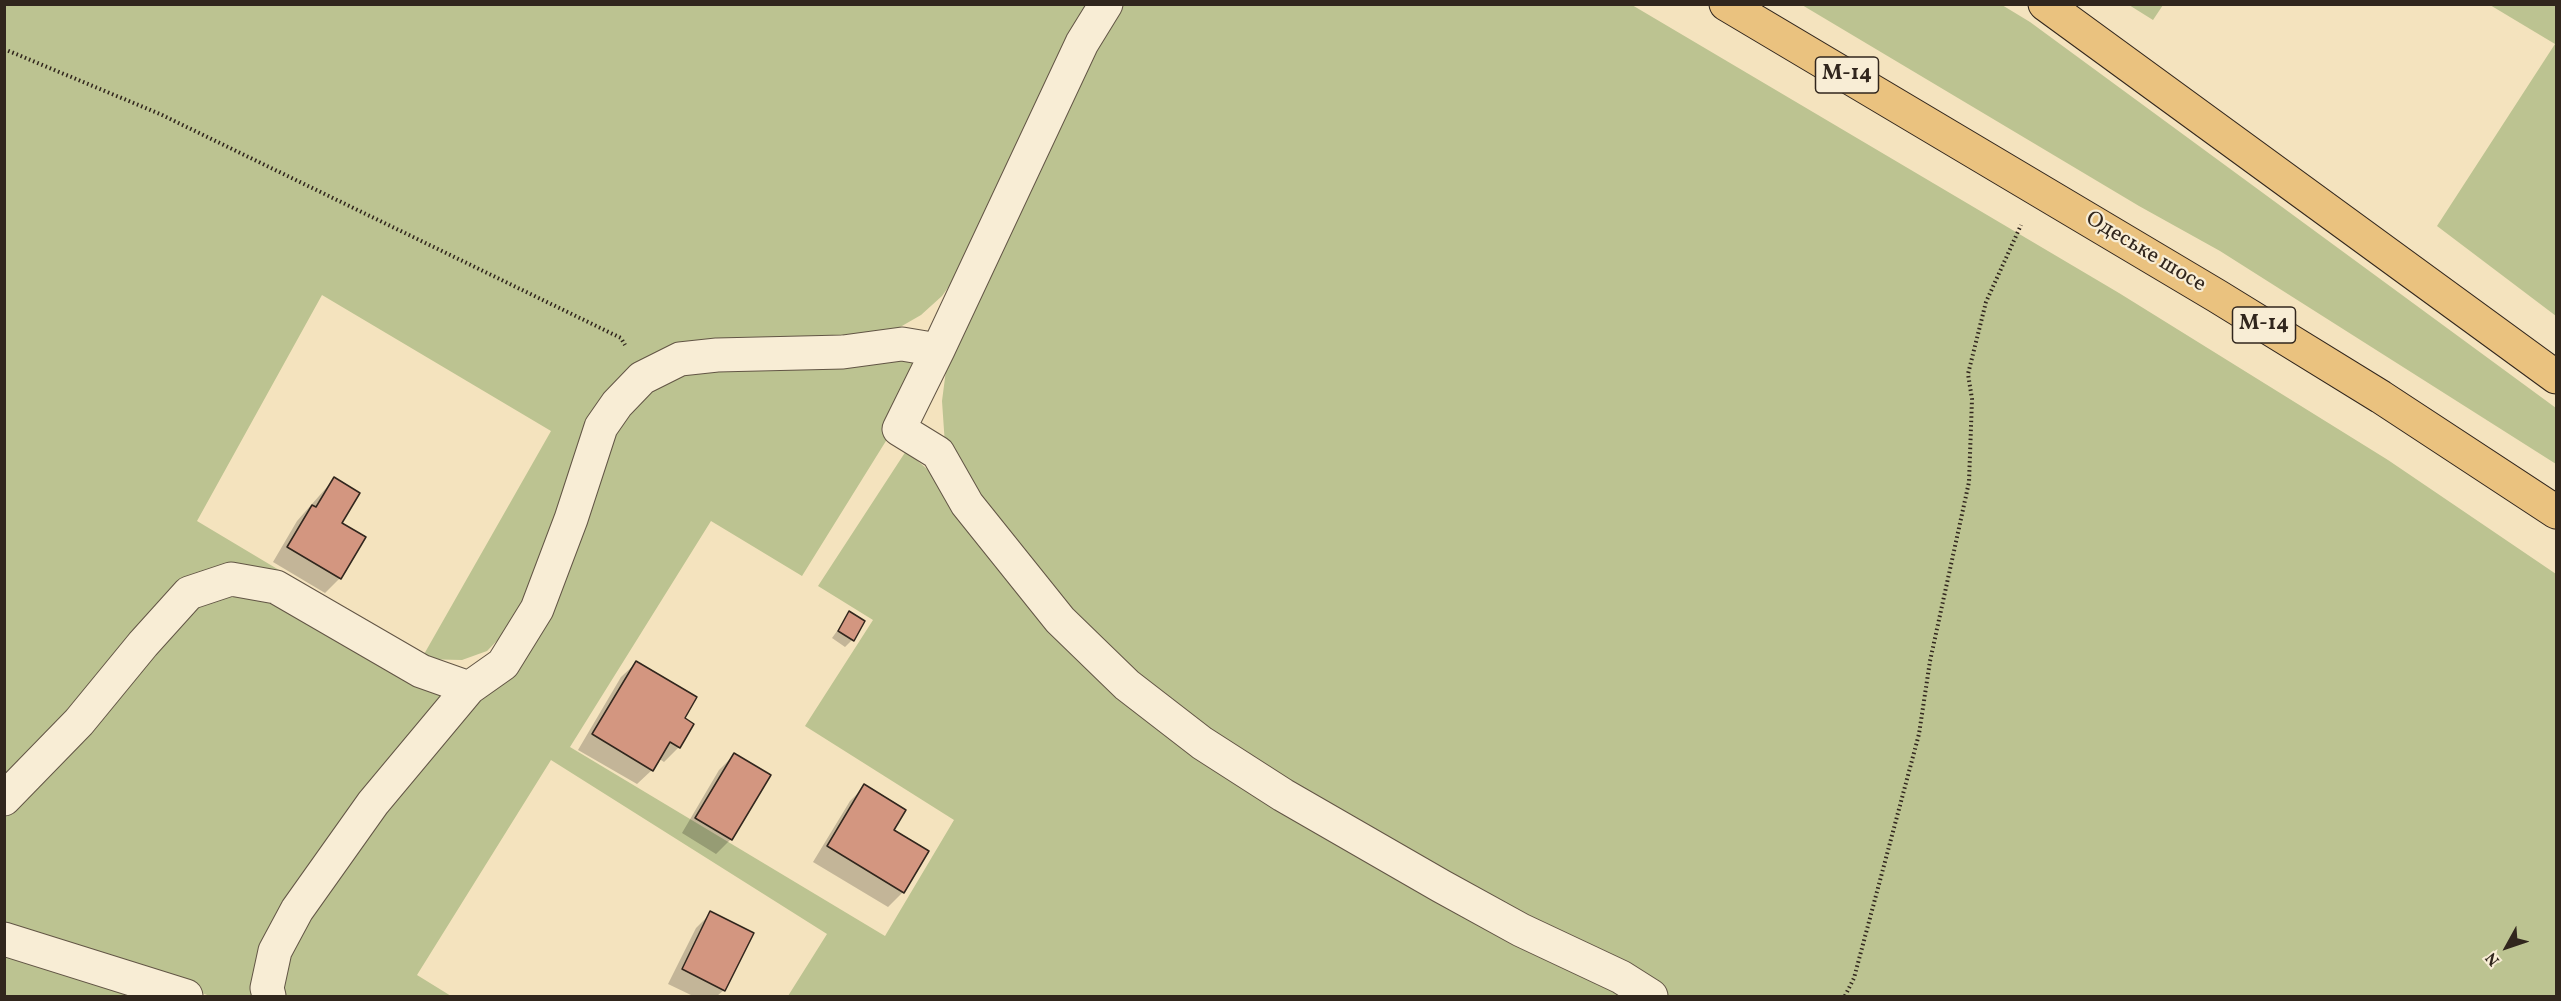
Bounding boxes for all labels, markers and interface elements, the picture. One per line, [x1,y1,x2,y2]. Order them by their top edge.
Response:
road number: М-14 [1816,57,1878,93]
street label: Одеське шосе [2080,207,2210,299]
road number: М-14 [2232,307,2296,343]
north arrow [2477,917,2537,977]
text: N [2481,947,2505,970]

